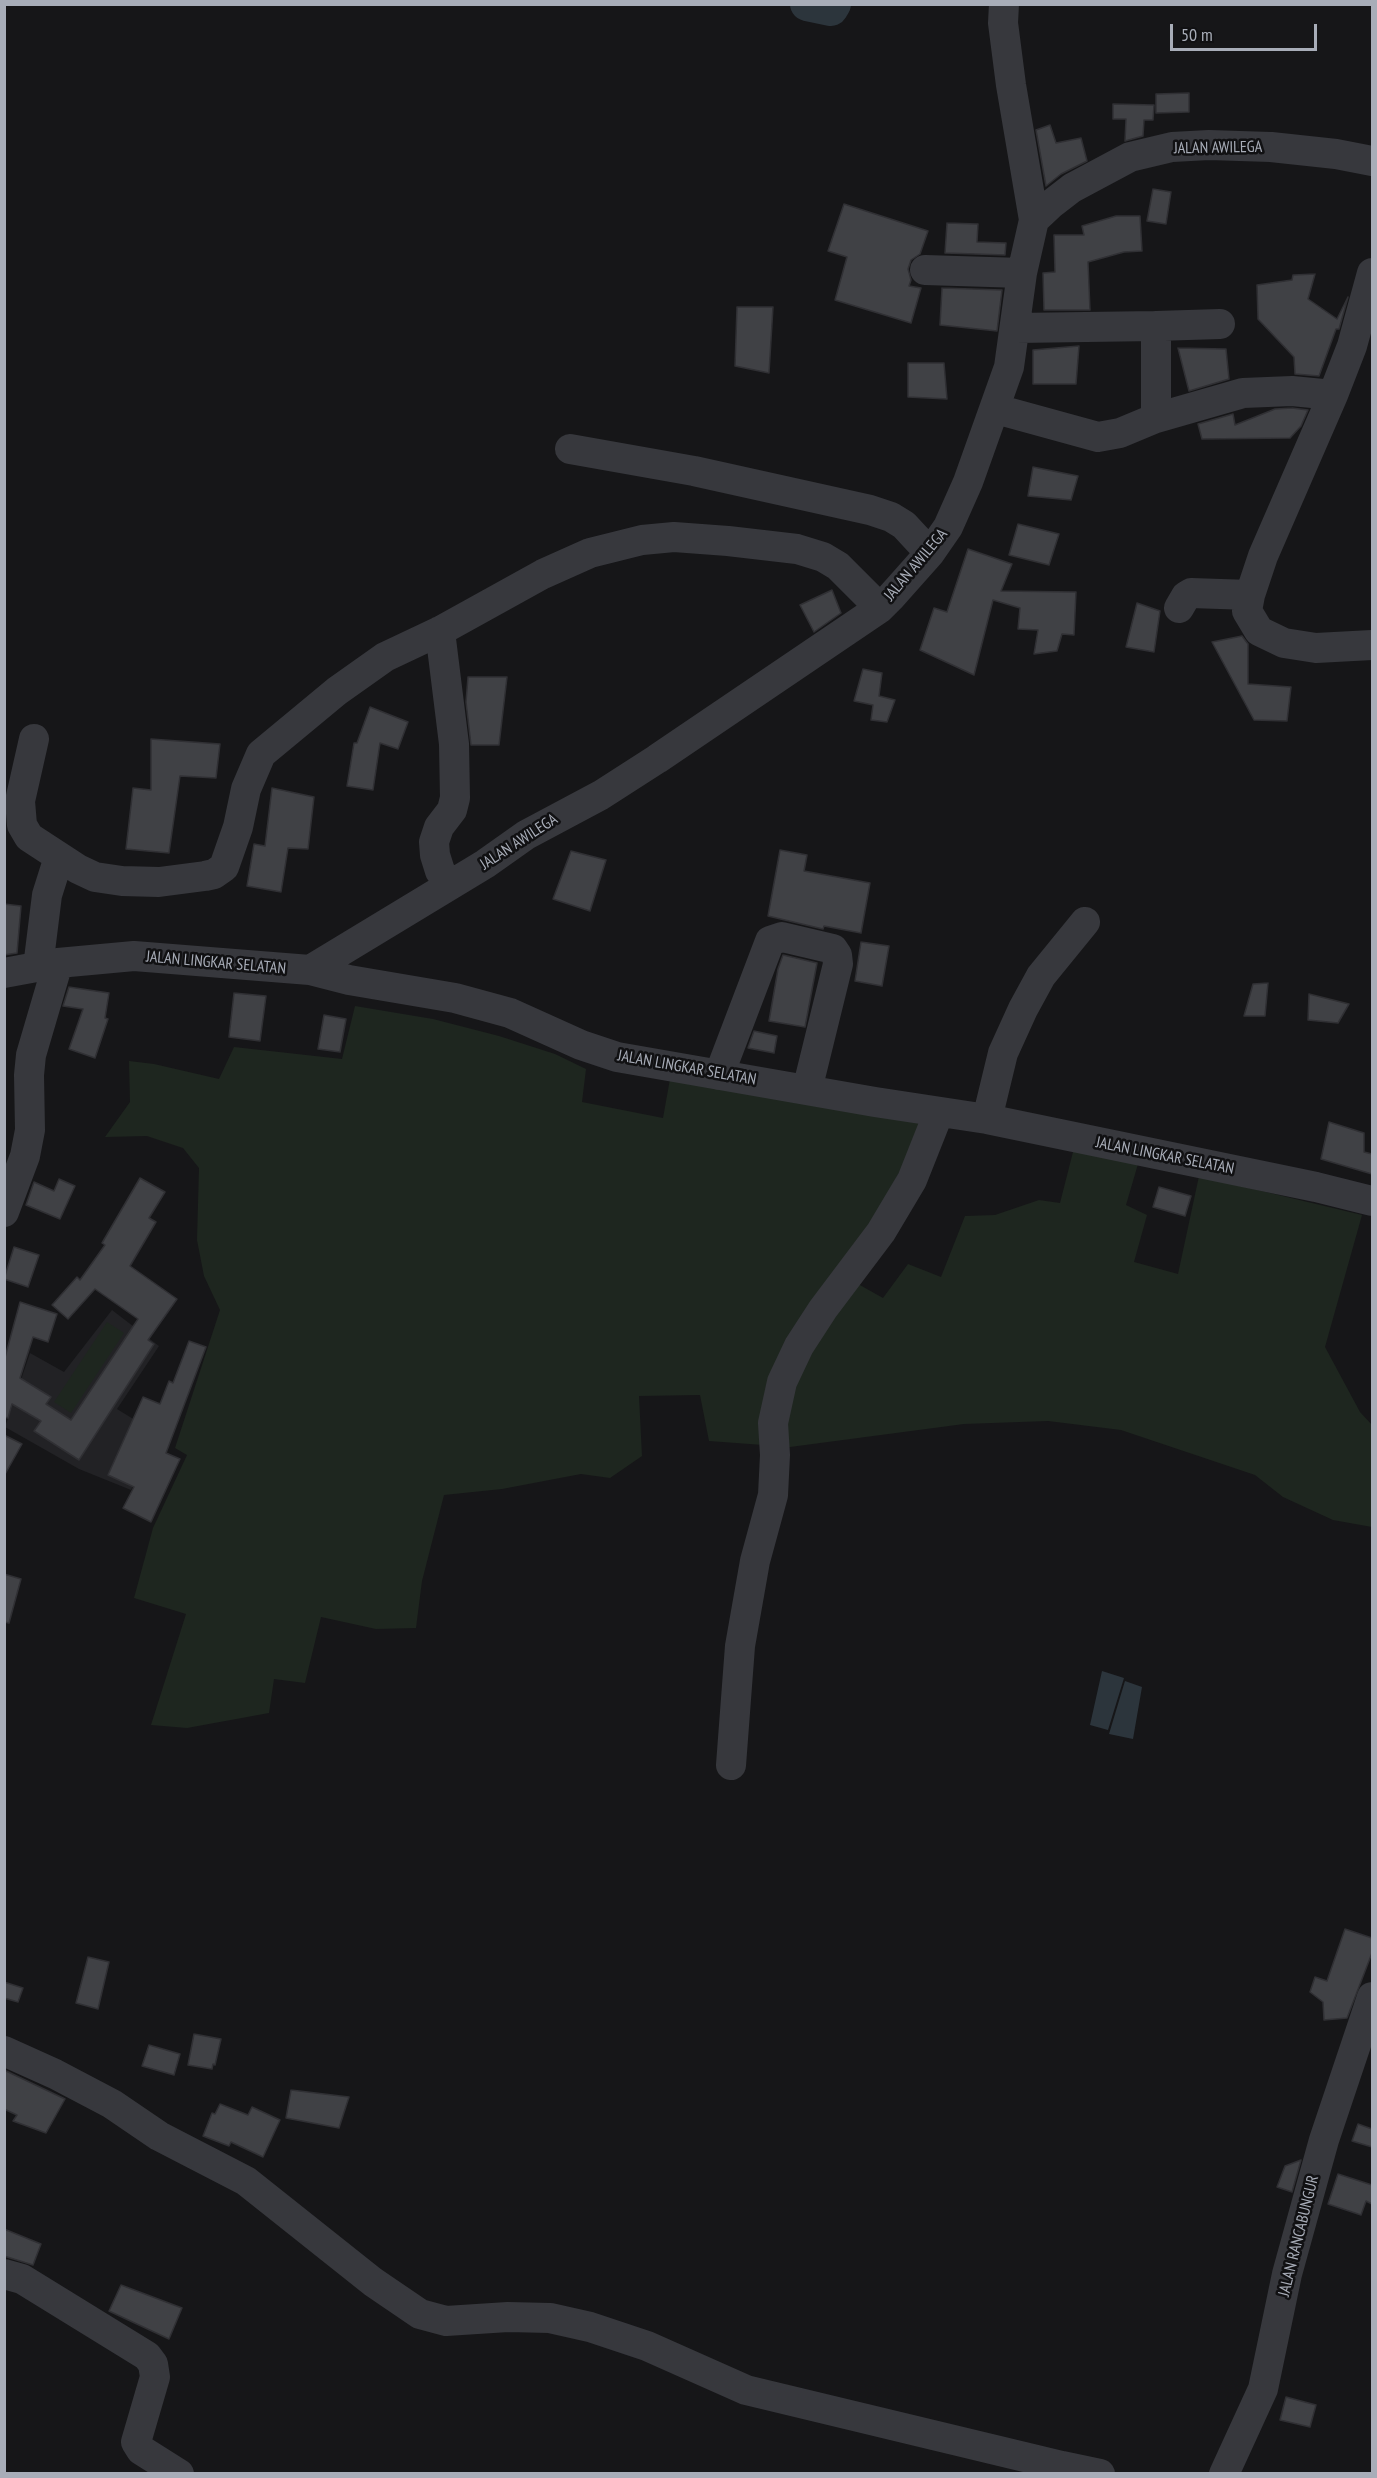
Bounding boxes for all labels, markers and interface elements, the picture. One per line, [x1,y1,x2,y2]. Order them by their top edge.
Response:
scale bar [1173,12,1320,50]
text: 50 m [1181,23,1213,46]
street label: JALAN AWILEGA [1174,138,1262,158]
street label: JALAN AWILEGA [880,525,952,605]
street label: JALAN AWILEGA [477,810,561,874]
street label: JALAN LINGKAR SELATAN [145,947,287,979]
street label: JALAN LINGKAR SELATAN [616,1046,758,1090]
street label: JALAN LINGKAR SELATAN [1094,1133,1236,1179]
street label: JALAN RANCABUNGUR [1275,2173,1323,2299]

